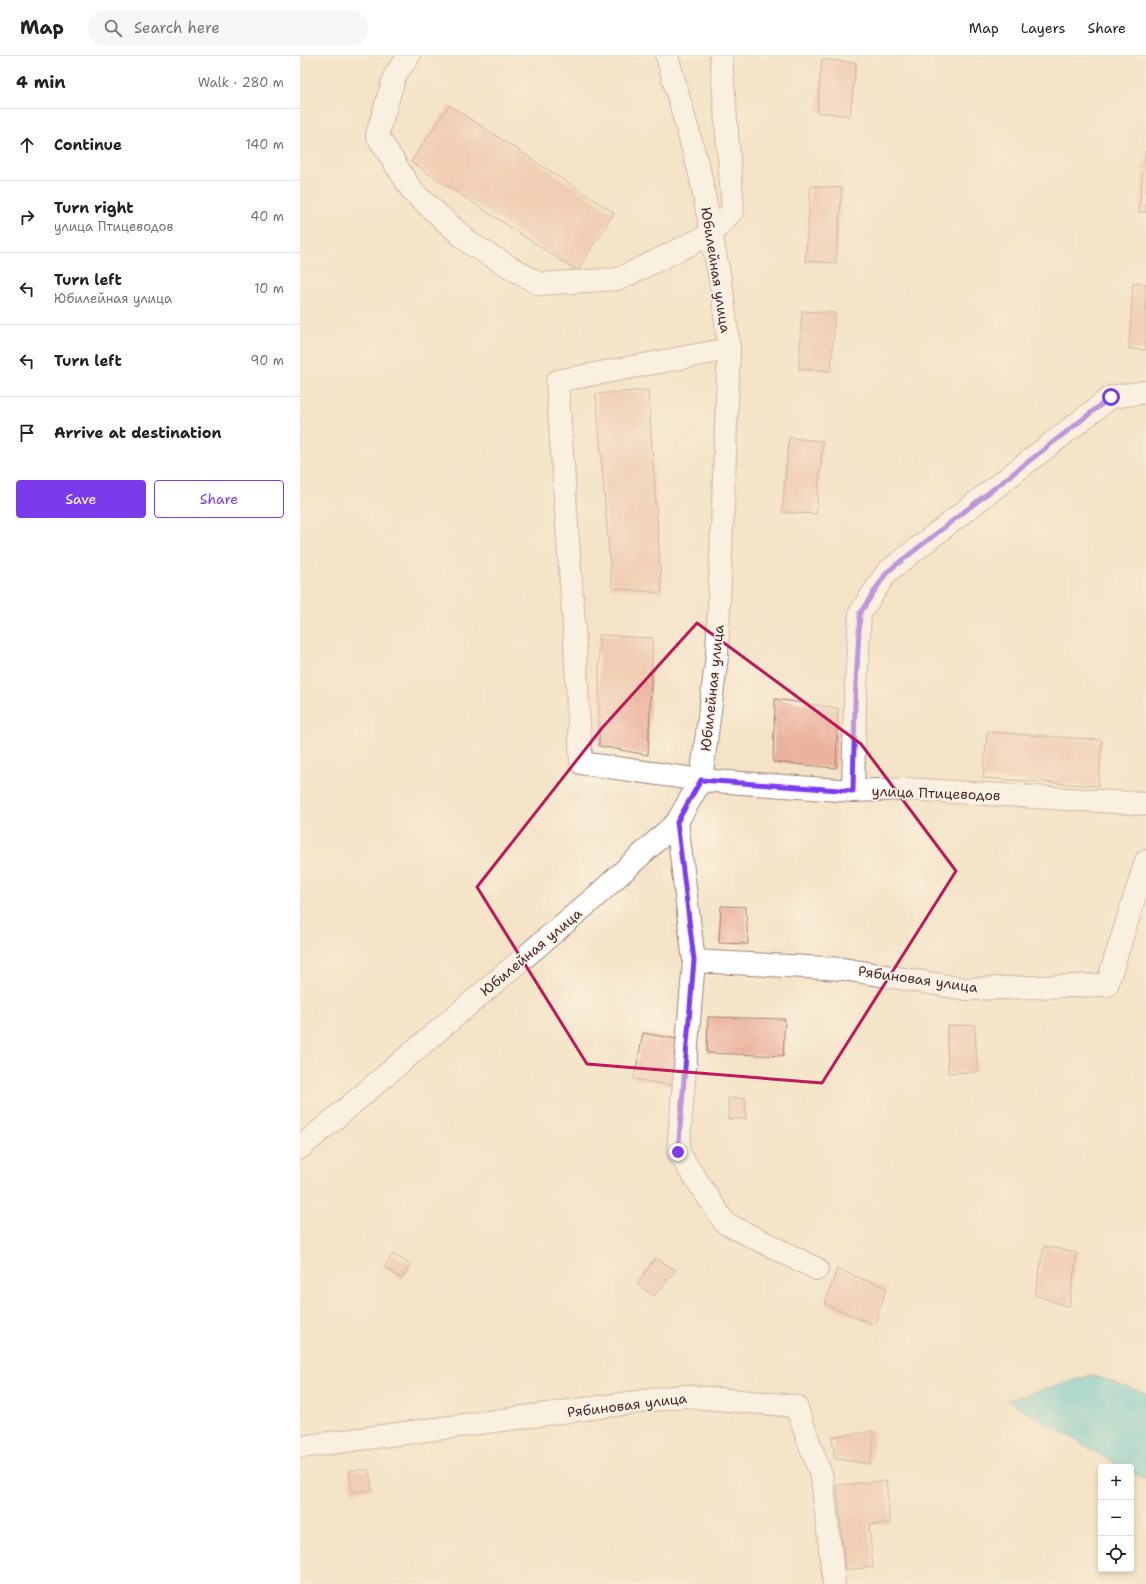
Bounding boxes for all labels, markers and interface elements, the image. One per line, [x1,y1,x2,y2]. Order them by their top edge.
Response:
search box [88,10,368,46]
text: Map [20,15,64,40]
icon: search [102,17,124,39]
text: Search here [134,18,220,38]
text: Map [969,19,999,37]
text: Layers [1021,19,1065,37]
text: Share [1087,19,1126,37]
text: 4 min [16,71,66,93]
text: Walk · 280 m [198,74,284,91]
icon: ahead [16,134,38,156]
text: Continue [54,135,122,155]
text: 140 m [245,136,284,153]
text: Turn right [54,198,134,218]
icon: right [16,206,38,228]
street label: Юбилейная улица [697,206,735,335]
text: 40 m [250,208,284,225]
text: улица Птицеводов [54,218,173,235]
text: Turn left [54,270,122,290]
icon: left [16,278,38,300]
text: 10 m [254,280,284,297]
text: Юбилейная улица [54,290,172,307]
icon: left [16,350,38,372]
text: Turn left [54,351,122,371]
text: 90 m [250,352,284,369]
route start [1102,388,1120,406]
icon: arrive [16,422,38,444]
text: Arrive at destination [54,423,222,443]
button: Save [16,480,146,518]
button: Share [154,480,284,518]
street label: Юбилейная улица [696,624,728,752]
street label: улица Птицеводов [871,782,1001,804]
street label: Юбилейная улица [476,904,586,1000]
street label: Рябиновая улица [857,962,979,996]
route end [669,1143,687,1161]
street label: Рябиновая улица [566,1389,688,1421]
map controls [1098,1464,1134,1572]
button: + [1098,1464,1134,1500]
button: − [1098,1500,1134,1536]
button: locate [1098,1536,1134,1572]

